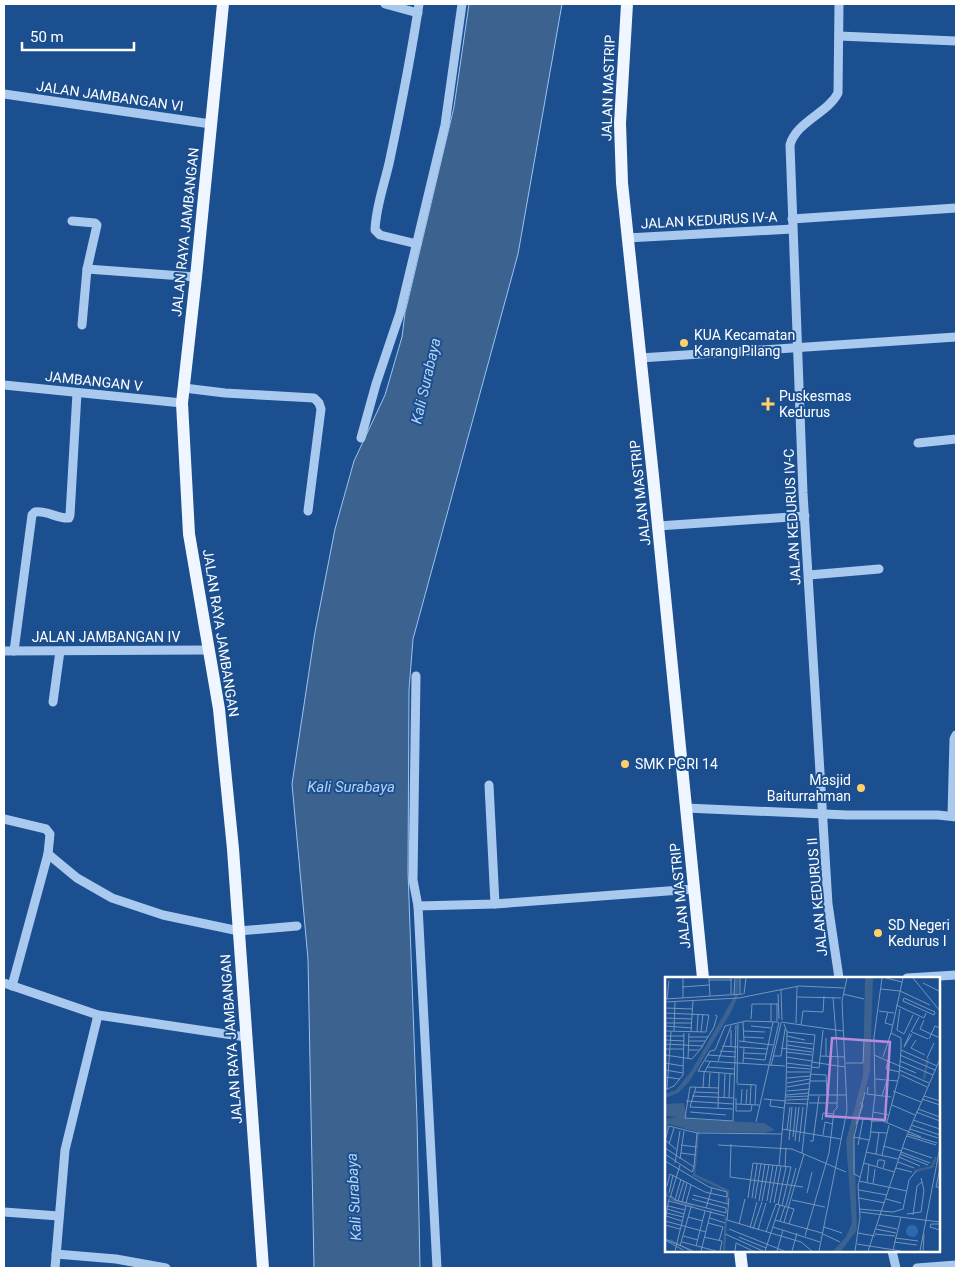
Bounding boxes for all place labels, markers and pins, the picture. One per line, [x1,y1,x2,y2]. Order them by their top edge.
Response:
place label: KUA Kecamatan Karang Pilang [694,327,795,359]
marker: KUA Kecamatan Karang Pilang [678,337,690,349]
place label: Puskesmas Kedurus [779,388,852,420]
marker: Puskesmas Kedurus [761,397,775,411]
place label: SMK PGRI 14 [635,756,718,772]
marker: SMK PGRI 14 [619,758,631,770]
place label: Masjid Baiturrahman [767,772,851,804]
marker: Masjid Baiturrahman [855,782,867,794]
place label: SD Negeri Kedurus I [888,917,950,949]
marker: SD Negeri Kedurus I [872,927,884,939]

